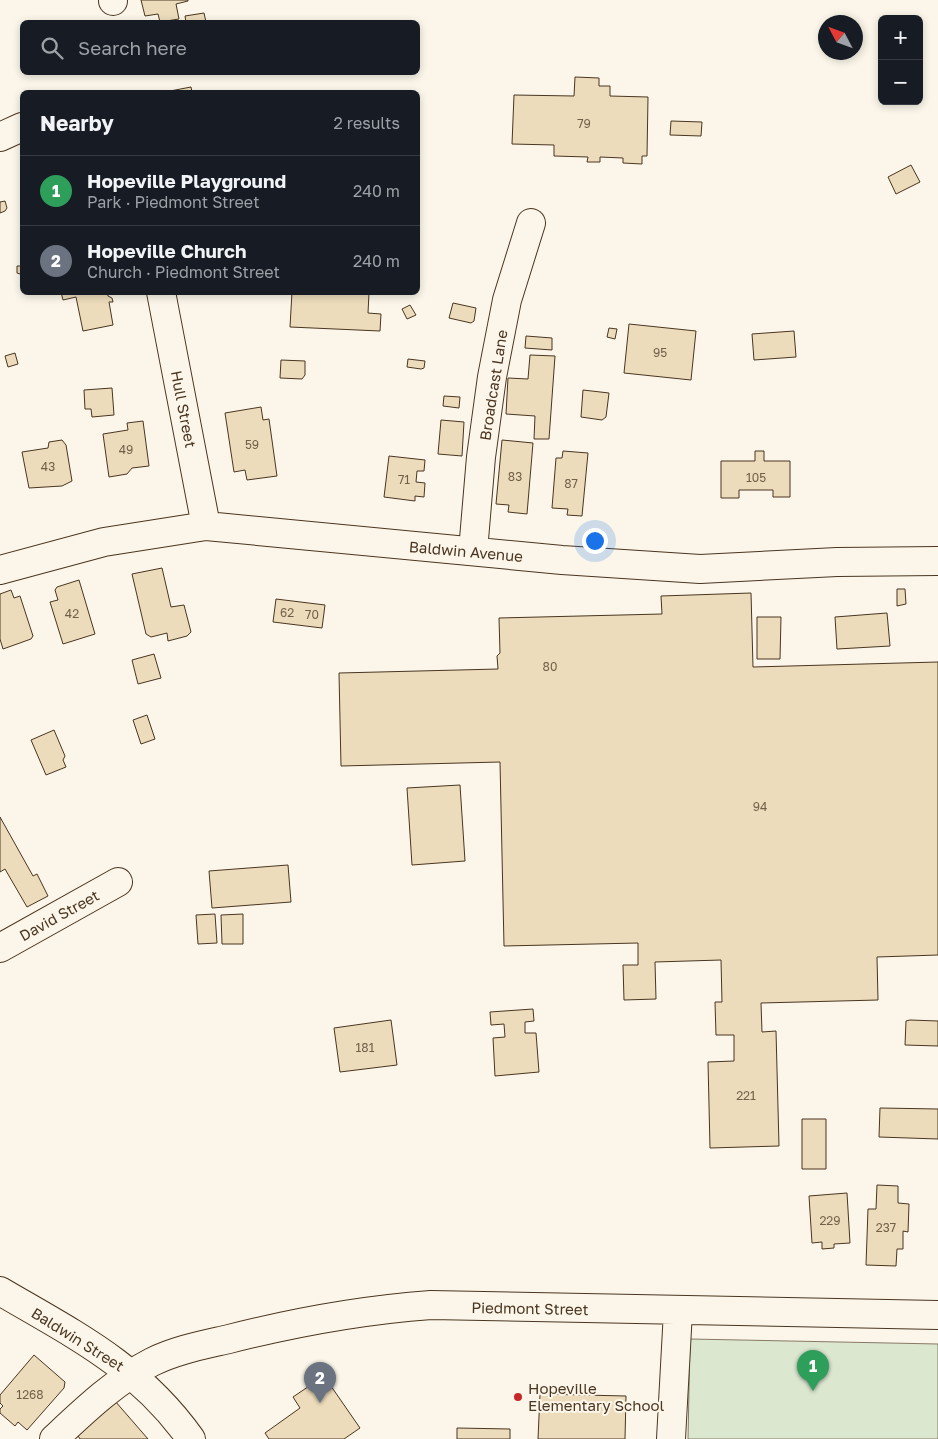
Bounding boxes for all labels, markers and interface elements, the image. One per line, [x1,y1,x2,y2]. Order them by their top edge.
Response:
north arrow [818,15,863,60]
map controls [878,15,923,105]
button: + [878,15,923,60]
search box [20,20,420,75]
icon: search [38,34,66,62]
text: Search here [78,36,187,59]
button: − [878,60,923,105]
text: Nearby [40,110,114,136]
text: 2 results [334,113,400,133]
house number: 79 [577,116,591,131]
text: Hopeville Playground [87,169,286,192]
text: 1 [52,181,60,201]
text: 240 m [353,181,400,201]
text: Park · Piedmont Street [87,192,260,212]
text: Hopeville Church [87,239,246,262]
text: 2 [51,251,61,271]
text: 240 m [353,251,400,271]
text: Church · Piedmont Street [87,262,280,282]
street label: Broadcast Lane [475,328,511,442]
house number: 95 [653,345,667,360]
street label: Hull Street [168,369,200,449]
house number: 59 [245,437,259,452]
house number: 49 [119,442,133,457]
house number: 43 [41,459,55,474]
house number: 83 [508,469,522,484]
house number: 105 [746,470,766,485]
house number: 71 [398,472,410,487]
house number: 87 [564,476,578,491]
your location [582,528,608,554]
street label: Baldwin Avenue [408,537,524,565]
house number: 62 [280,605,294,620]
house number: 42 [65,606,79,621]
house number: 70 [305,607,319,622]
house number: 80 [543,659,557,674]
house number: 94 [753,799,767,814]
street label: David Street [16,886,102,944]
house number: 181 [356,1040,375,1055]
house number: 221 [736,1088,756,1103]
house number: 229 [819,1213,841,1228]
house number: 237 [876,1220,896,1235]
street label: Piedmont Street [471,1298,589,1318]
street label: Baldwin Street [28,1303,128,1375]
pin: 1 [797,1350,829,1391]
pin: 2 [304,1362,336,1403]
place label: Hopeville Elementary School [528,1379,664,1414]
house number: 1268 [16,1387,44,1402]
marker: Hopeville Elementary School [512,1391,524,1403]

